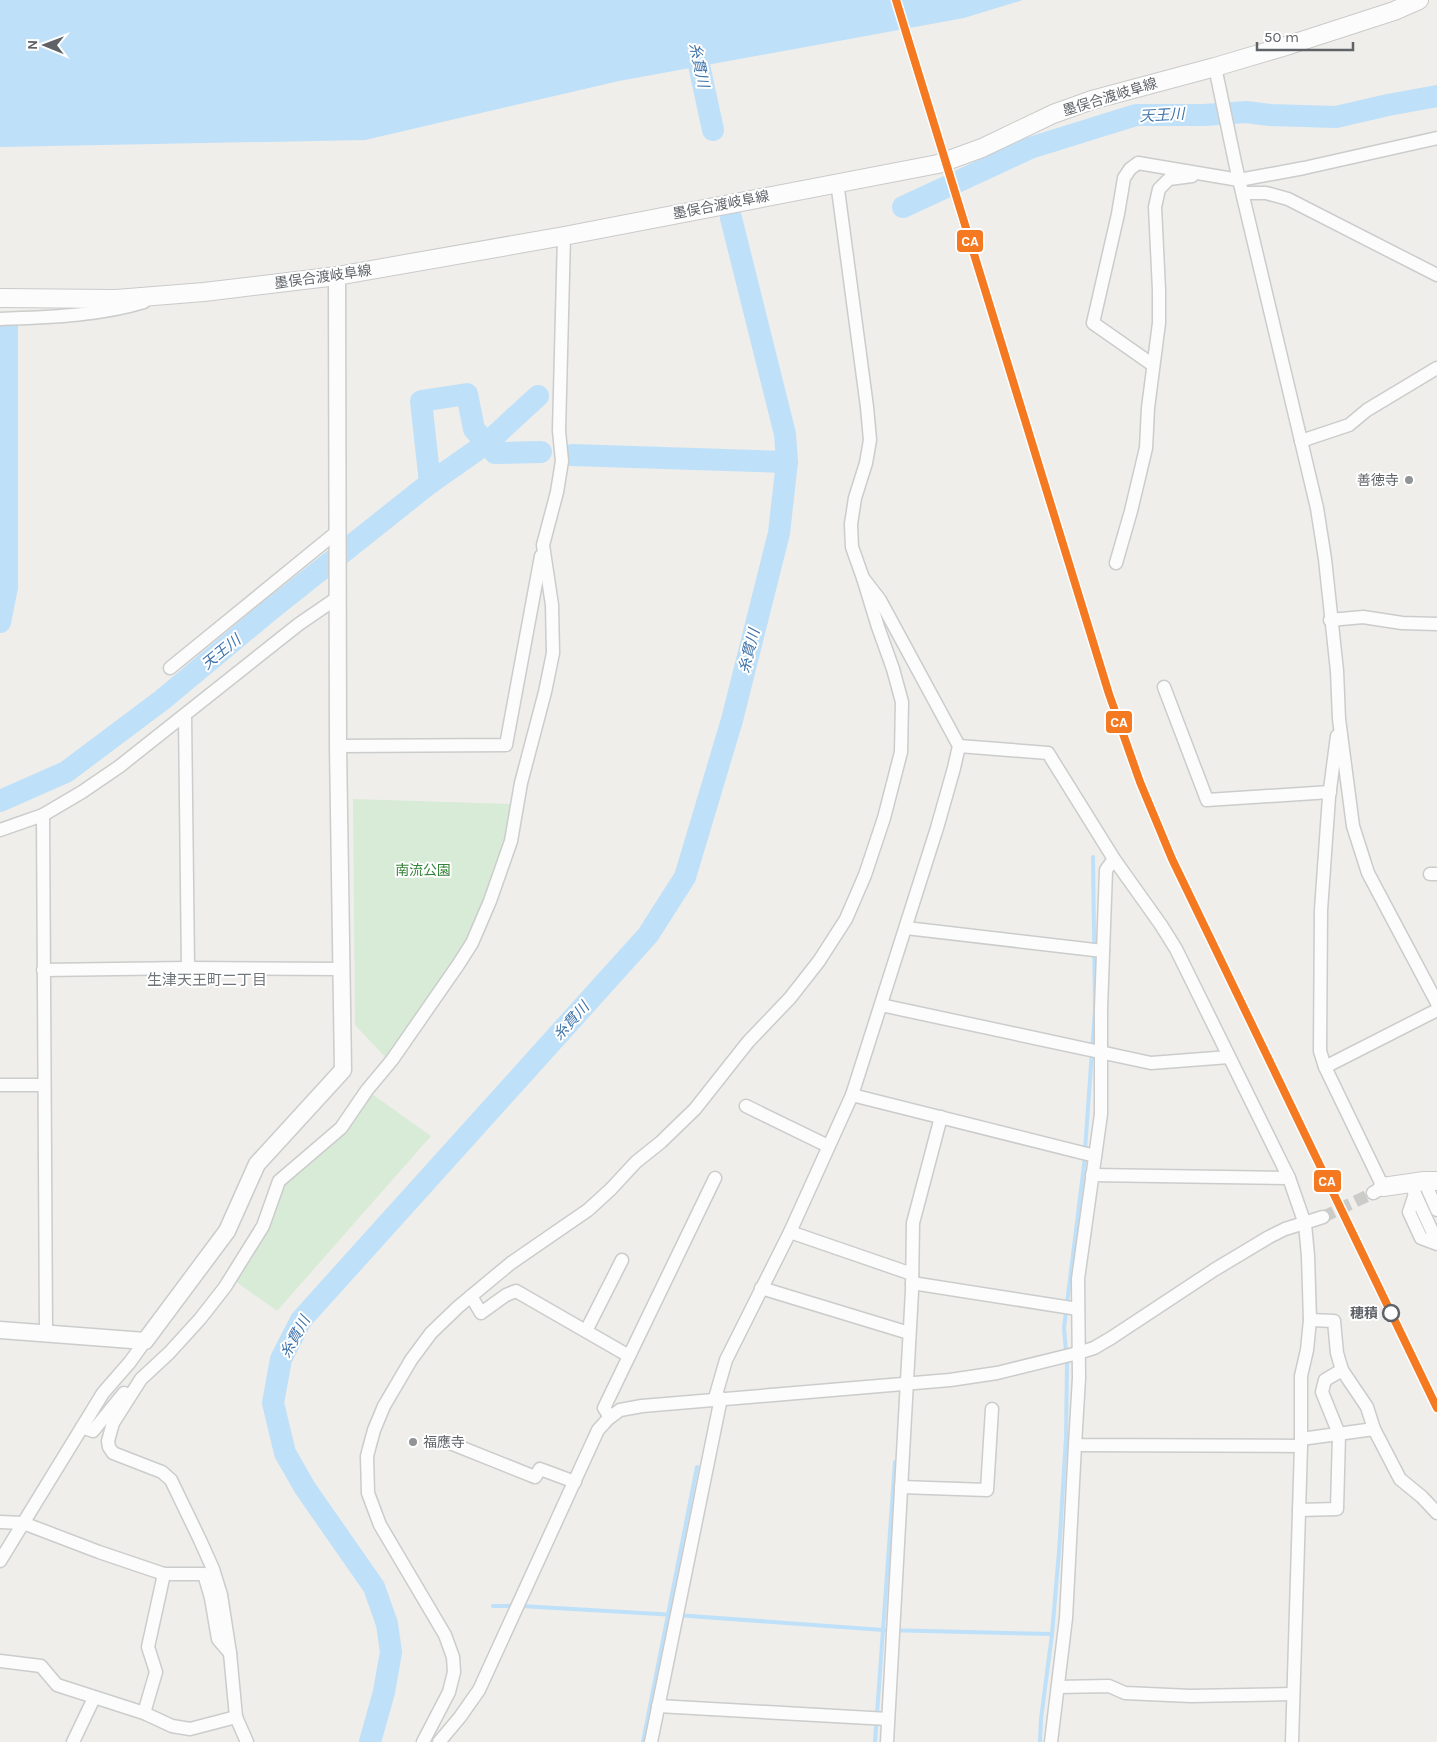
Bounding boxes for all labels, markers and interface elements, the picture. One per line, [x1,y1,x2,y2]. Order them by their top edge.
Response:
north arrow [20,20,70,70]
scale bar [1257,20,1353,52]
text: 50 m [1264,28,1299,46]
text: N [24,40,41,50]
water label: 糸貫川 [686,41,713,91]
street label: 墨俣合渡岐阜線 [1061,75,1159,119]
water label: 天王川 [1139,105,1187,125]
street label: 墨俣合渡岐阜線 [671,187,771,223]
line badge: CA [956,229,984,253]
text: CA [961,233,979,250]
street label: 墨俣合渡岐阜線 [273,262,373,292]
place label: 善徳寺 [1357,472,1399,489]
marker: 善徳寺 [1403,474,1415,486]
water label: 糸貫川 [735,625,764,675]
water label: 天王川 [198,630,246,673]
line badge: CA [1105,710,1133,734]
text: CA [1110,714,1128,731]
park label: 南流公園 [395,862,451,879]
district label: 生津天王町二丁目 [147,971,267,989]
water label: 糸貫川 [549,997,594,1044]
line badge: CA [1313,1169,1342,1193]
text: CA [1318,1173,1336,1190]
marker: 穂積 [1382,1304,1400,1322]
place label: 穂積 [1350,1305,1378,1322]
water label: 糸貫川 [276,1311,315,1361]
place label: 福應寺 [423,1434,465,1451]
marker: 福應寺 [407,1436,419,1448]

